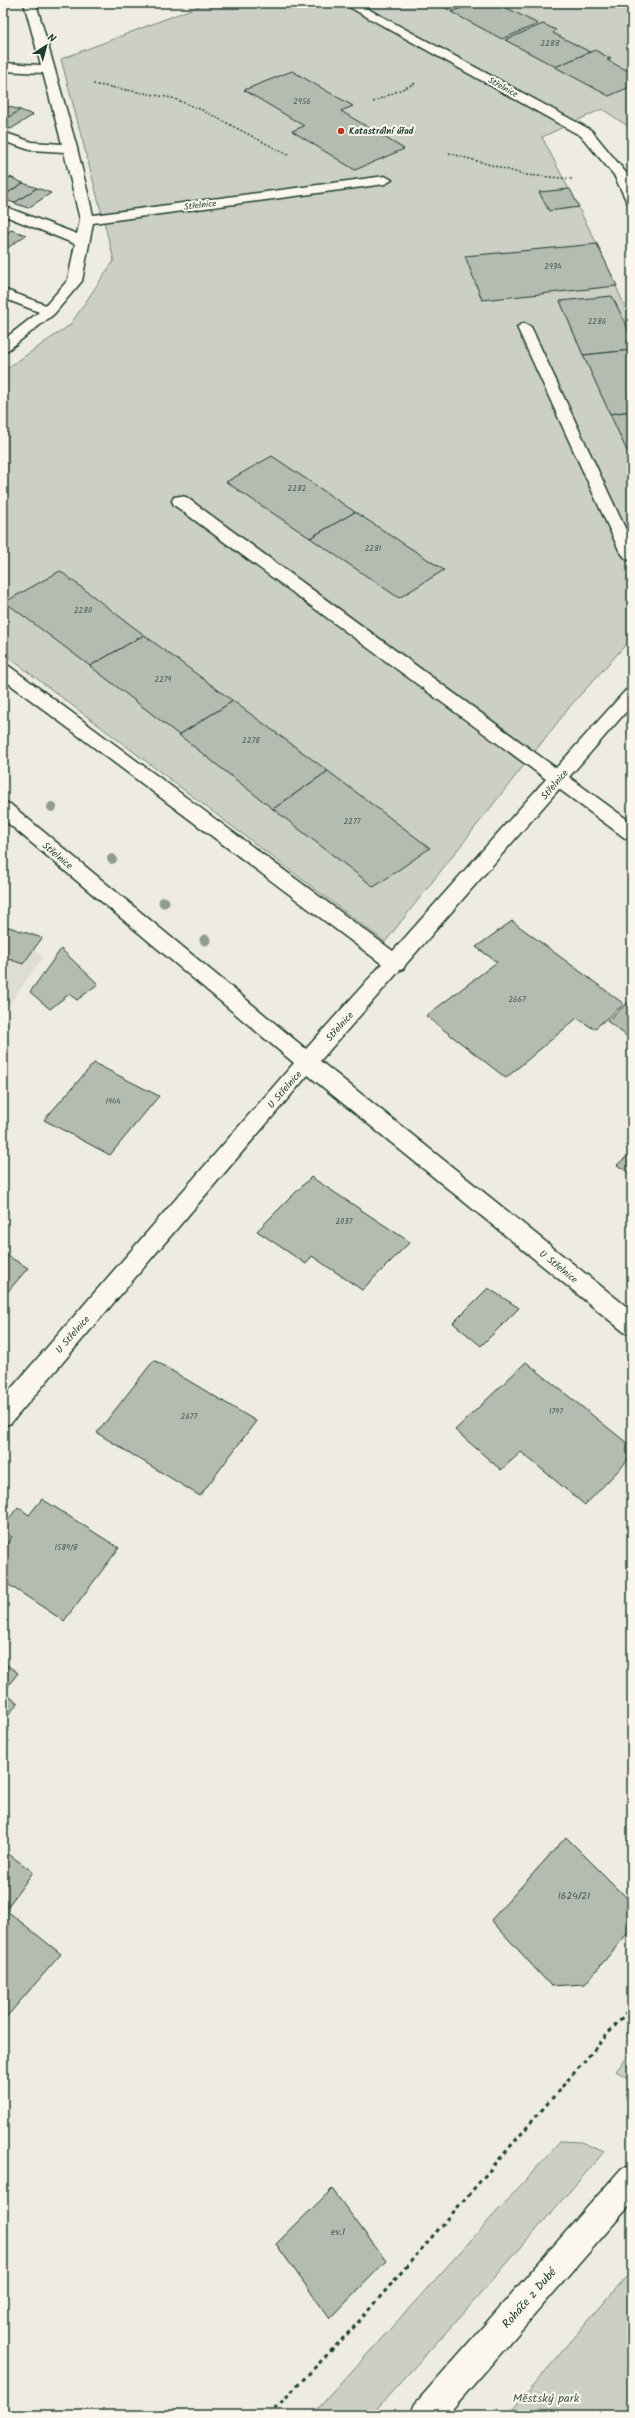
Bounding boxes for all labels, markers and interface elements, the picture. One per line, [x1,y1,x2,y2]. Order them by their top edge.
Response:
north arrow [26,26,66,66]
text: N [43,29,59,48]
house number: 2288 [541,37,560,50]
street label: Střelnice [485,73,521,102]
house number: 2956 [293,95,311,108]
place label: Katastrální úřad [349,124,414,139]
marker: Katastrální úřad [336,126,346,136]
street label: Střelnice [183,196,217,215]
house number: 2934 [544,260,562,273]
house number: 2286 [588,315,606,328]
house number: 2282 [288,482,307,495]
house number: 2281 [365,542,382,555]
house number: 2280 [74,604,92,617]
house number: 2279 [155,673,172,686]
house number: 2278 [242,734,260,747]
street label: Střelnice [537,765,573,803]
house number: 2277 [344,815,361,828]
street label: Střelnice [38,838,77,874]
house number: 2667 [508,993,526,1006]
street label: Střelnice [322,1008,358,1045]
street label: U Střelnice [264,1067,306,1112]
house number: 1944 [105,1095,121,1108]
house number: 2037 [336,1215,353,1228]
street label: U Střelnice [535,1246,582,1288]
street label: U Střelnice [52,1312,94,1357]
house number: 1797 [549,1405,563,1418]
house number: 2677 [181,1410,198,1423]
house number: 1589/8 [54,1541,78,1554]
house number: 1624/21 [558,1888,590,1904]
house number: ev.1 [331,2224,345,2240]
street label: Roháče z Dubé [498,2263,562,2333]
park label: Městský park [513,2389,580,2408]

